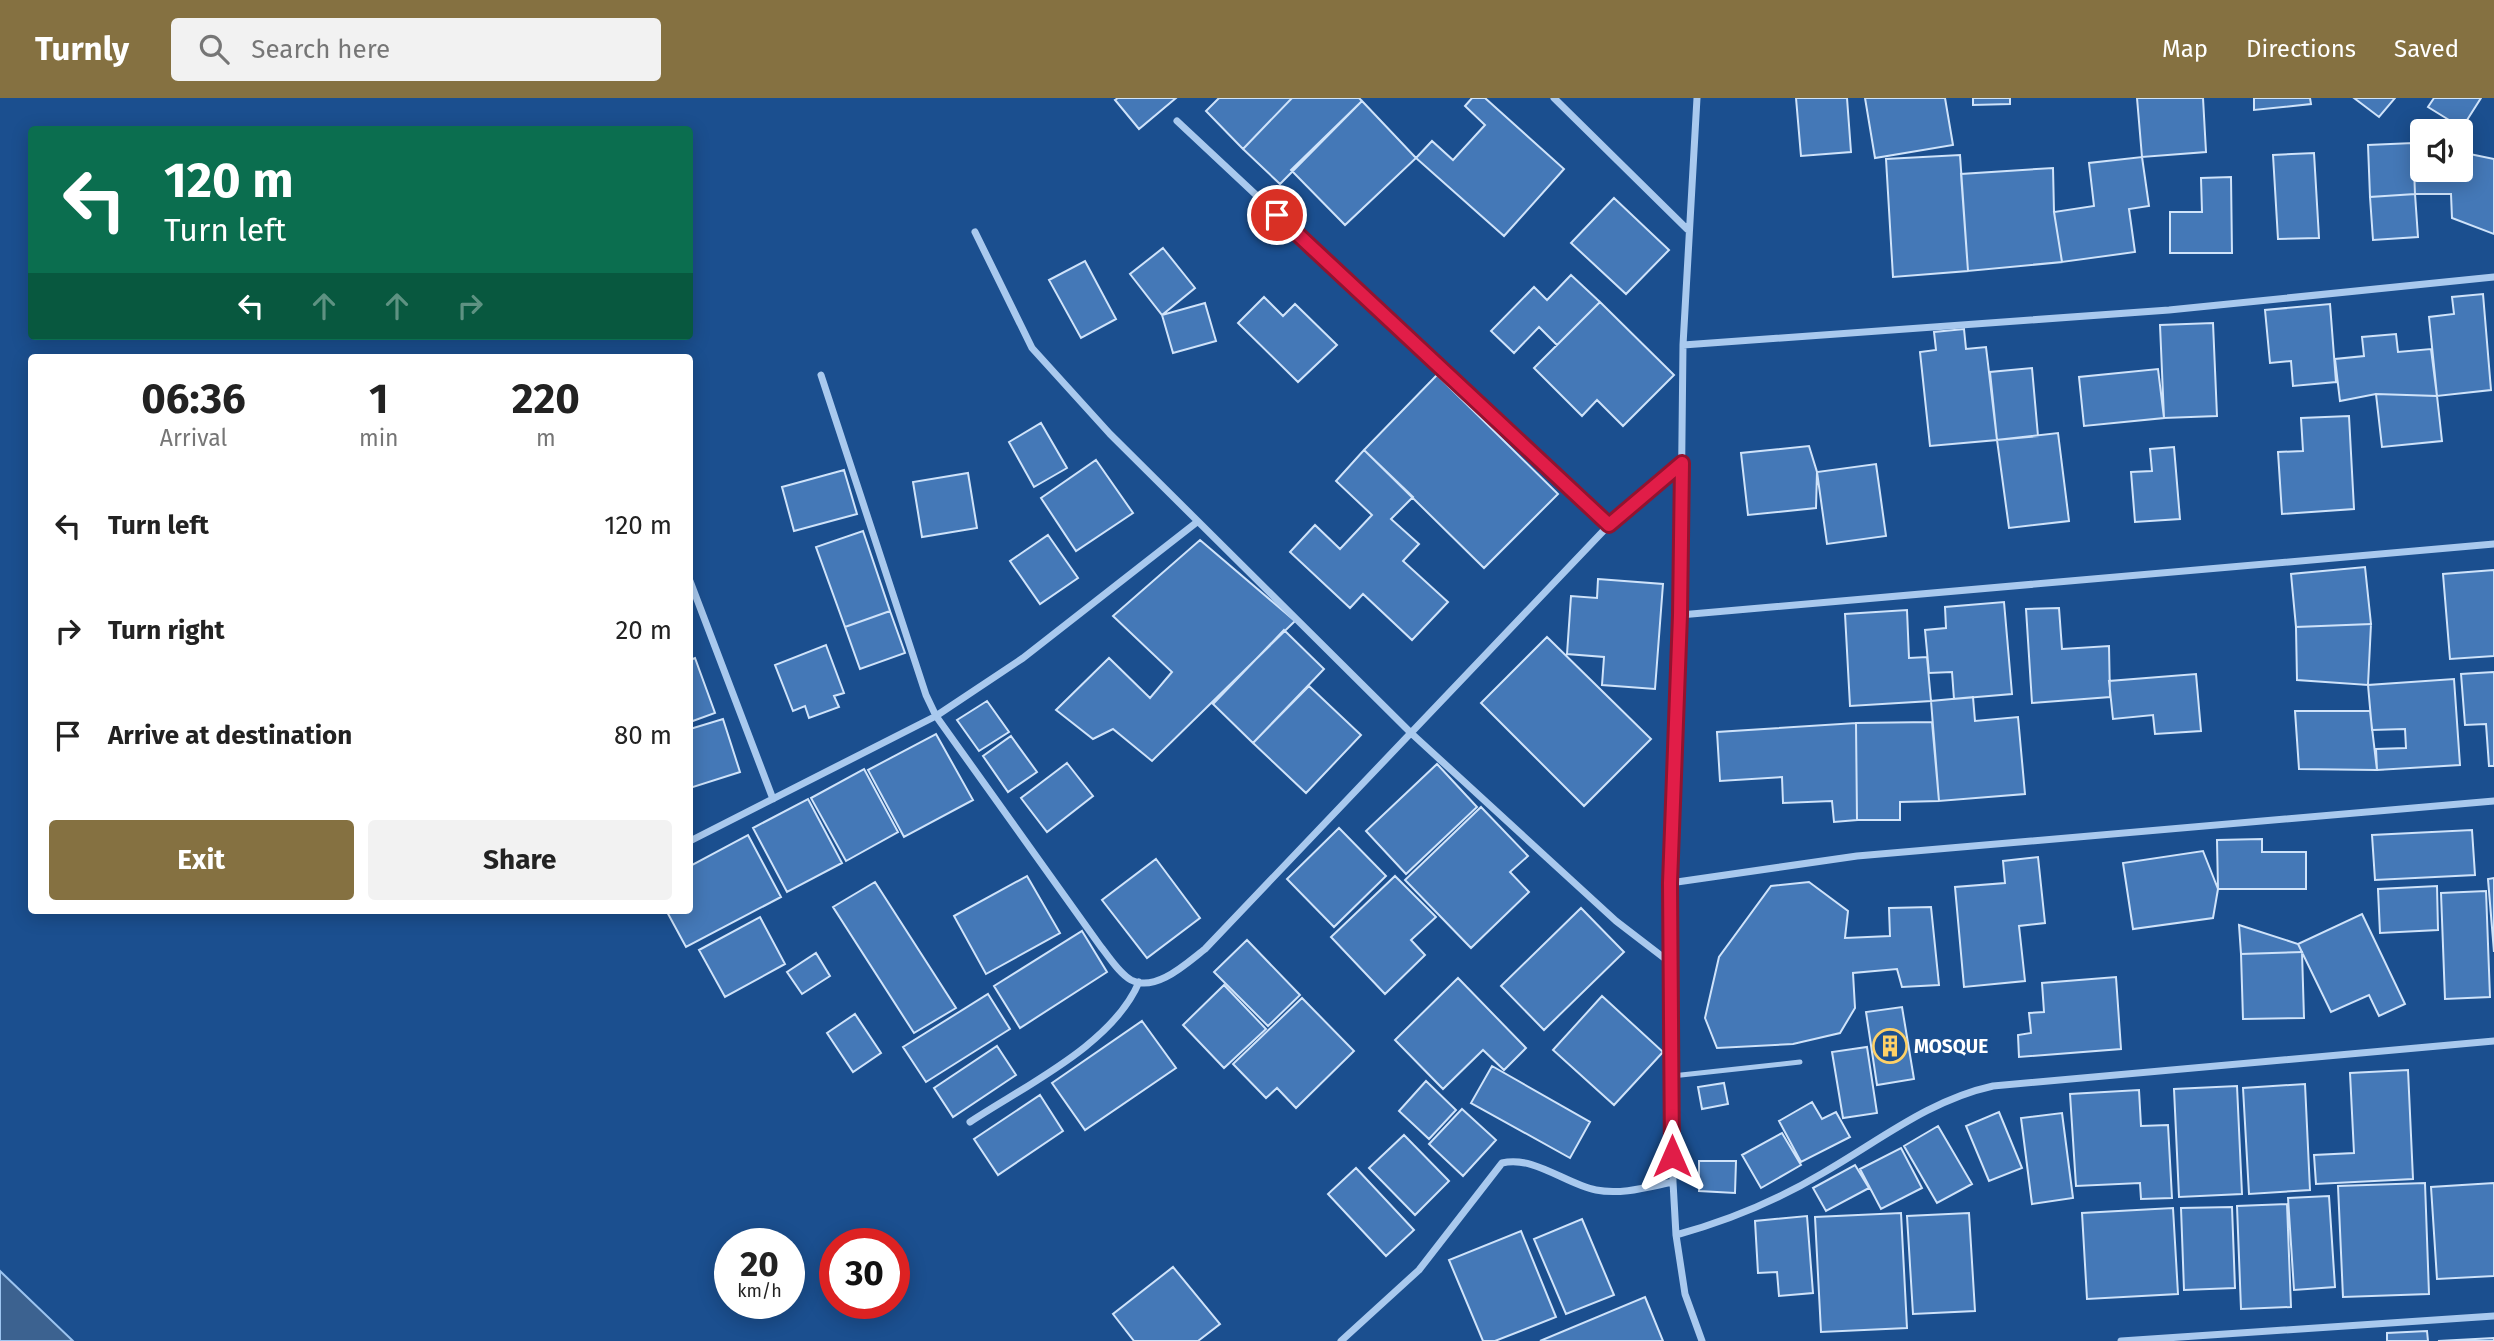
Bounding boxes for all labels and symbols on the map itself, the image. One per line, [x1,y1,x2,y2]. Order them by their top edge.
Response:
pin [1247,185,1307,245]
building icon: MOSQUE [1871,1027,1909,1065]
place label: MOSQUE [1914,1035,1988,1058]
position arrow [1635,1119,1709,1193]
speed limit sign: 30 [819,1228,910,1319]

